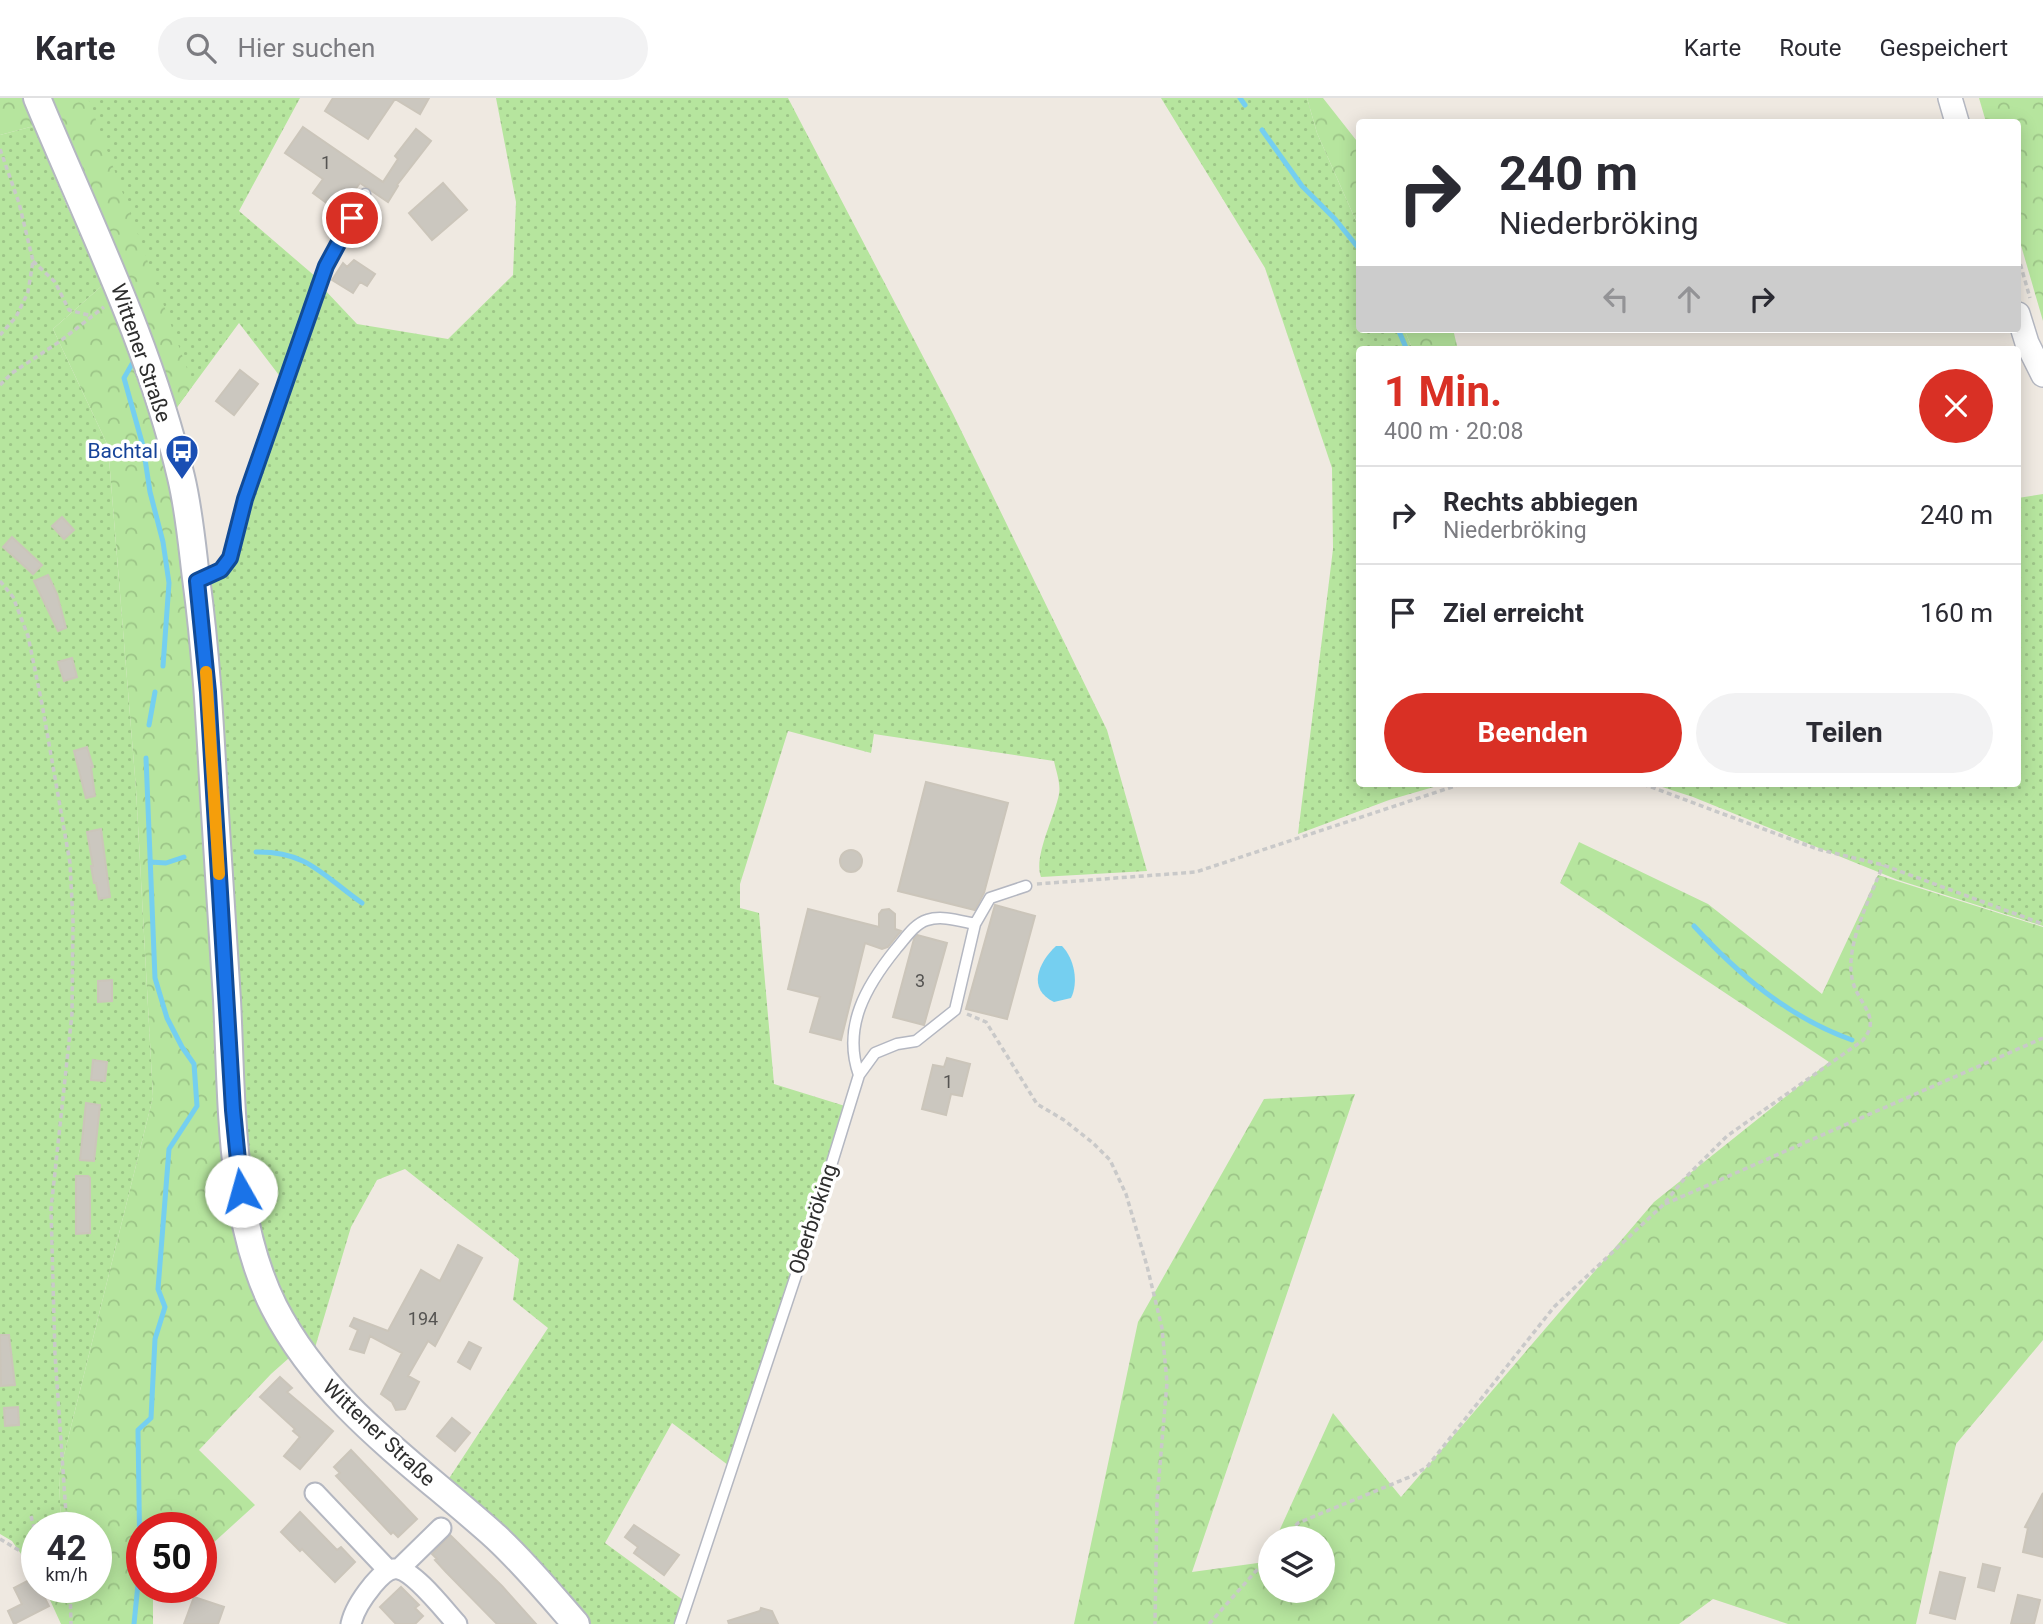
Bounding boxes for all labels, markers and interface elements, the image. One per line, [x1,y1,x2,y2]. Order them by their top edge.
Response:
search box [158,17,648,80]
text: Karte [35,29,116,68]
icon: search [182,29,220,67]
text: Hier suchen [238,33,375,63]
text: Karte [1684,34,1741,62]
text: Route [1779,34,1841,62]
text: Gespeichert [1879,34,2008,62]
text: 240 m [1499,145,1638,202]
icon: right [1384,147,1475,238]
house number: 1 [321,152,331,173]
pin [322,188,382,248]
icon: arrive [333,199,371,237]
text: Niederbröking [1499,204,1699,242]
icon: left [1597,280,1635,318]
icon: ahead [1670,280,1708,318]
icon: right [1743,280,1781,318]
street label: Wittener Straße [106,281,176,425]
text: 1 Min. [1384,367,1502,416]
button: close [1919,369,1993,443]
text: 400 m · 20:08 [1384,418,1523,445]
bus stop icon: Bachtal [163,432,201,481]
place label: Bachtal [88,439,158,463]
text: Rechts abbiegen [1443,487,1638,517]
icon: right [1384,496,1422,534]
text: 240 m [1920,500,1993,530]
text: Niederbröking [1443,517,1587,544]
icon: arrive [1384,594,1422,632]
text: Ziel erreicht [1443,598,1584,628]
text: 160 m [1920,598,1993,628]
button: Beenden [1384,693,1682,773]
button: Teilen [1696,693,1993,773]
house number: 3 [915,970,925,991]
house number: 1 [943,1071,953,1092]
position arrow [204,1154,278,1228]
street label: Oberbröking [784,1161,842,1277]
house number: 194 [408,1308,438,1329]
street label: Wittener Straße [318,1375,440,1491]
speed limit sign: 50 [126,1512,217,1603]
map controls [1258,1526,1335,1603]
button: layers [1258,1526,1335,1603]
text: 42 [46,1528,87,1569]
text: km/h [45,1564,88,1585]

